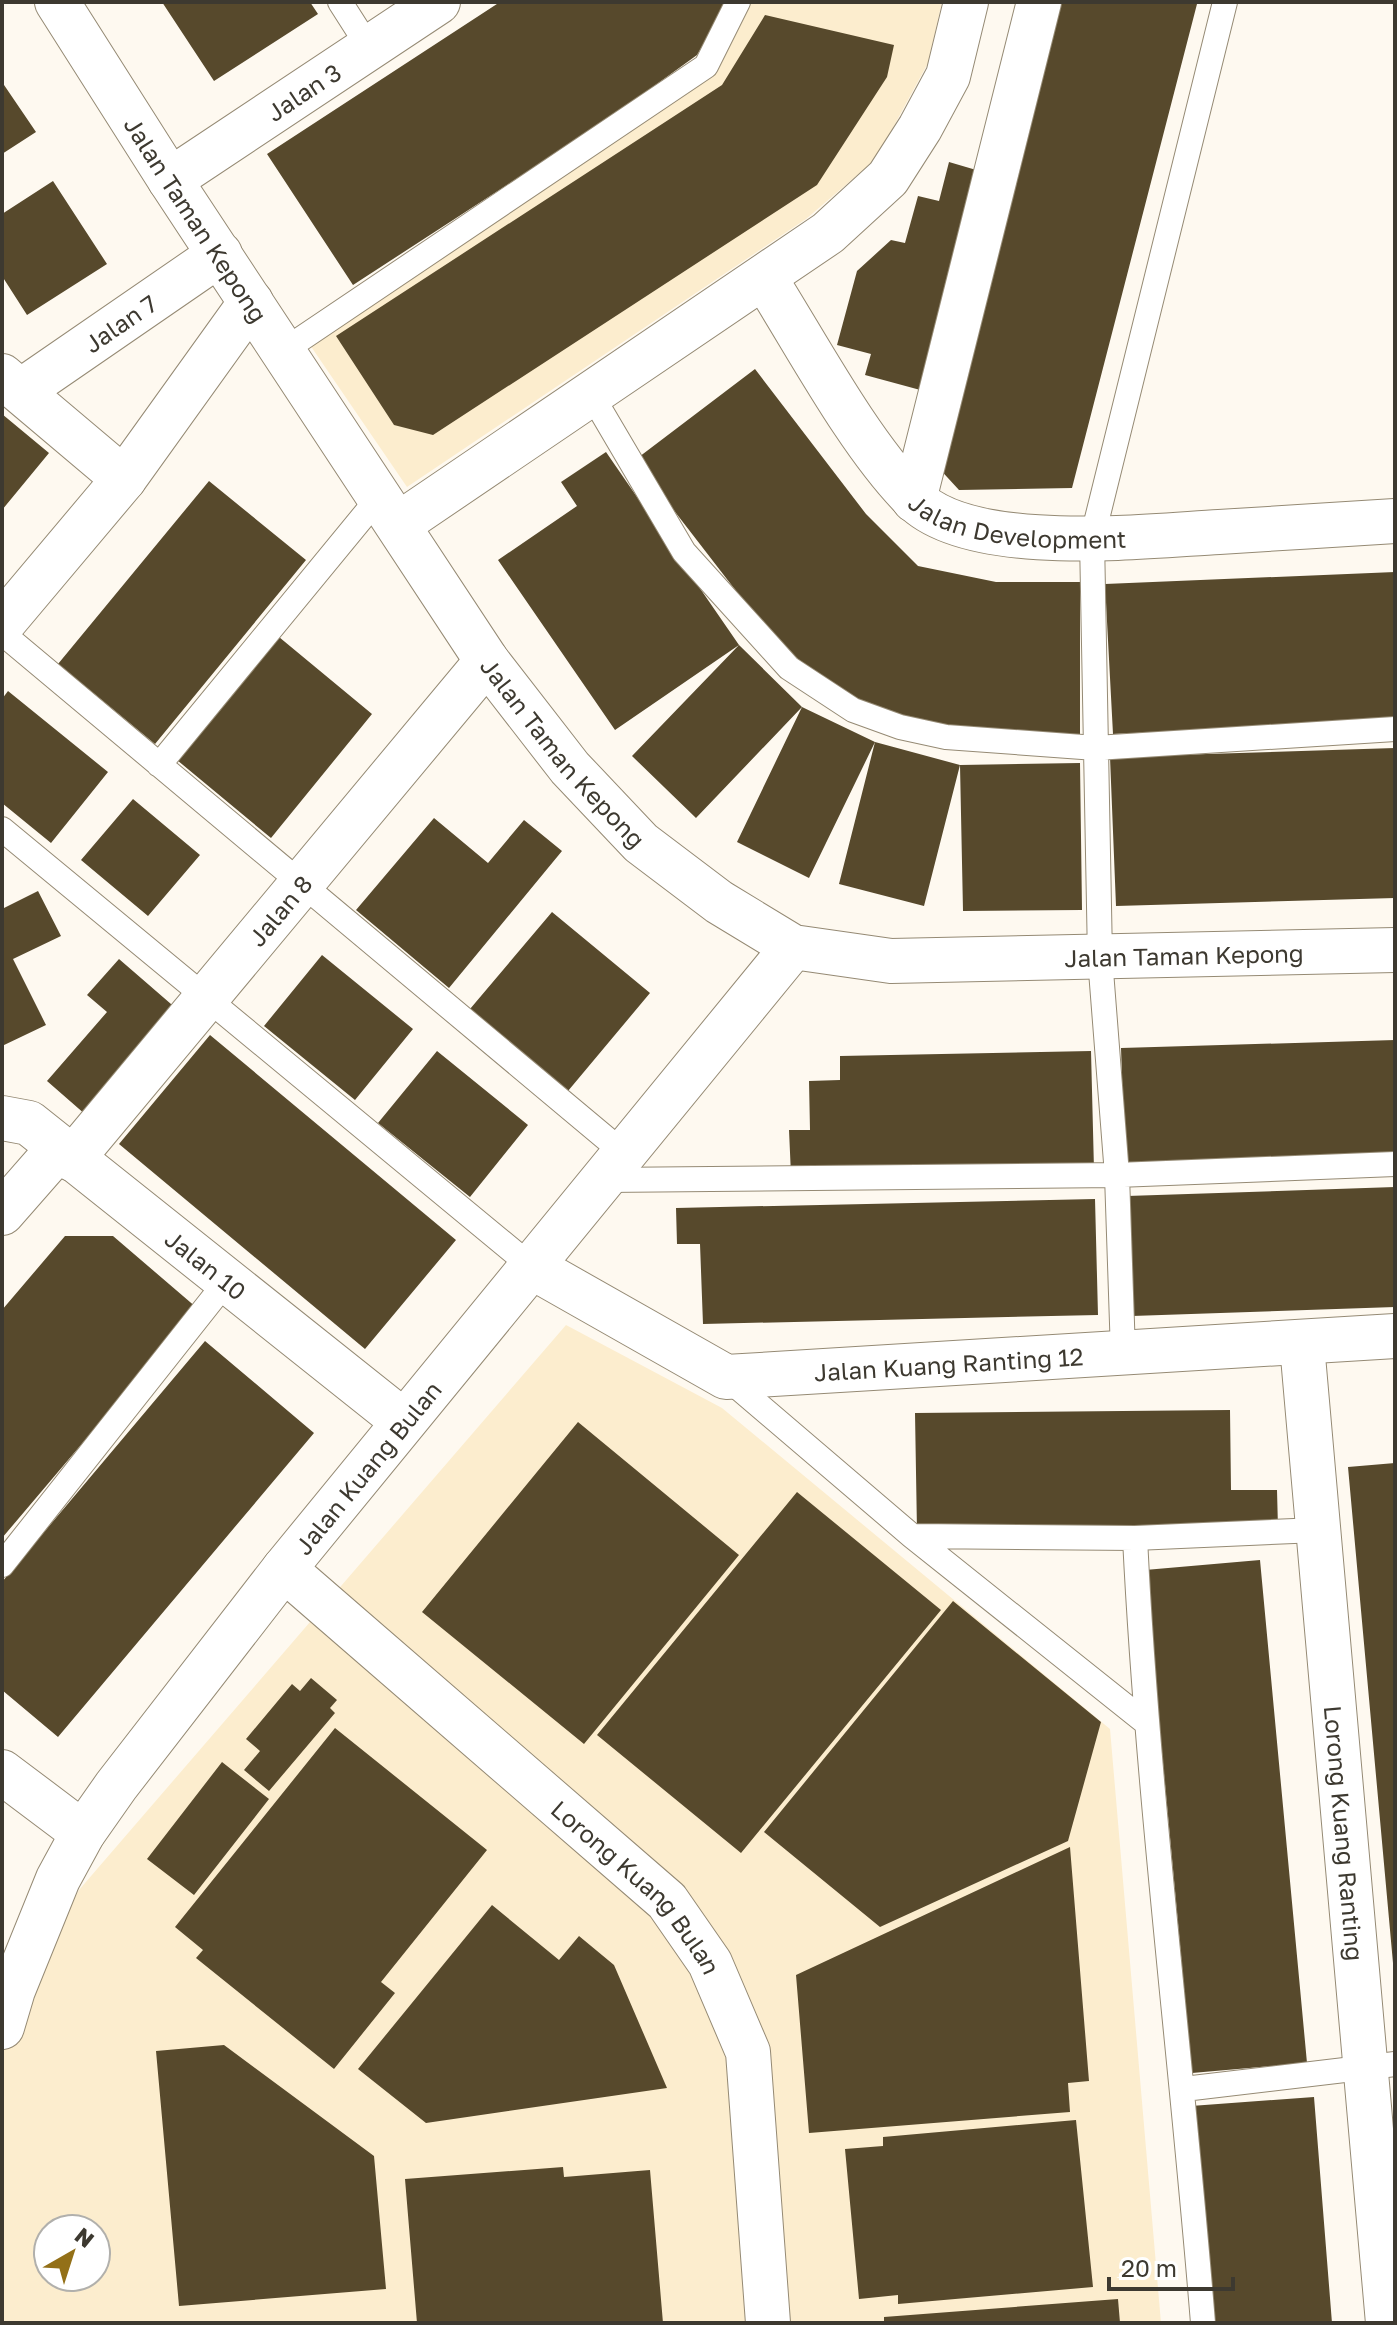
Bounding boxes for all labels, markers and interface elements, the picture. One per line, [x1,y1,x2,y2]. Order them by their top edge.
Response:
street label: Jalan 3 [261,56,346,127]
street label: Jalan Taman Kepong [119,111,274,327]
street label: Jalan 7 [78,288,162,358]
street label: Jalan Development [903,487,1127,553]
street label: Jalan Taman Kepong [475,652,652,853]
street label: Jalan 8 [242,869,317,951]
street label: Jalan Taman Kepong [1064,937,1304,972]
street label: Jalan 10 [160,1223,253,1305]
street label: Jalan Kuang Ranting 12 [813,1341,1084,1386]
street label: Jalan Kuang Bulan [288,1375,447,1560]
street label: Lorong Kuang Ranting [1319,1704,1371,1962]
street label: Lorong Kuang Bulan [546,1793,727,1978]
north arrow [32,2213,112,2293]
text: N [70,2221,100,2253]
scale bar [1109,2241,1233,2291]
text: 20 m [1121,2253,1177,2282]

